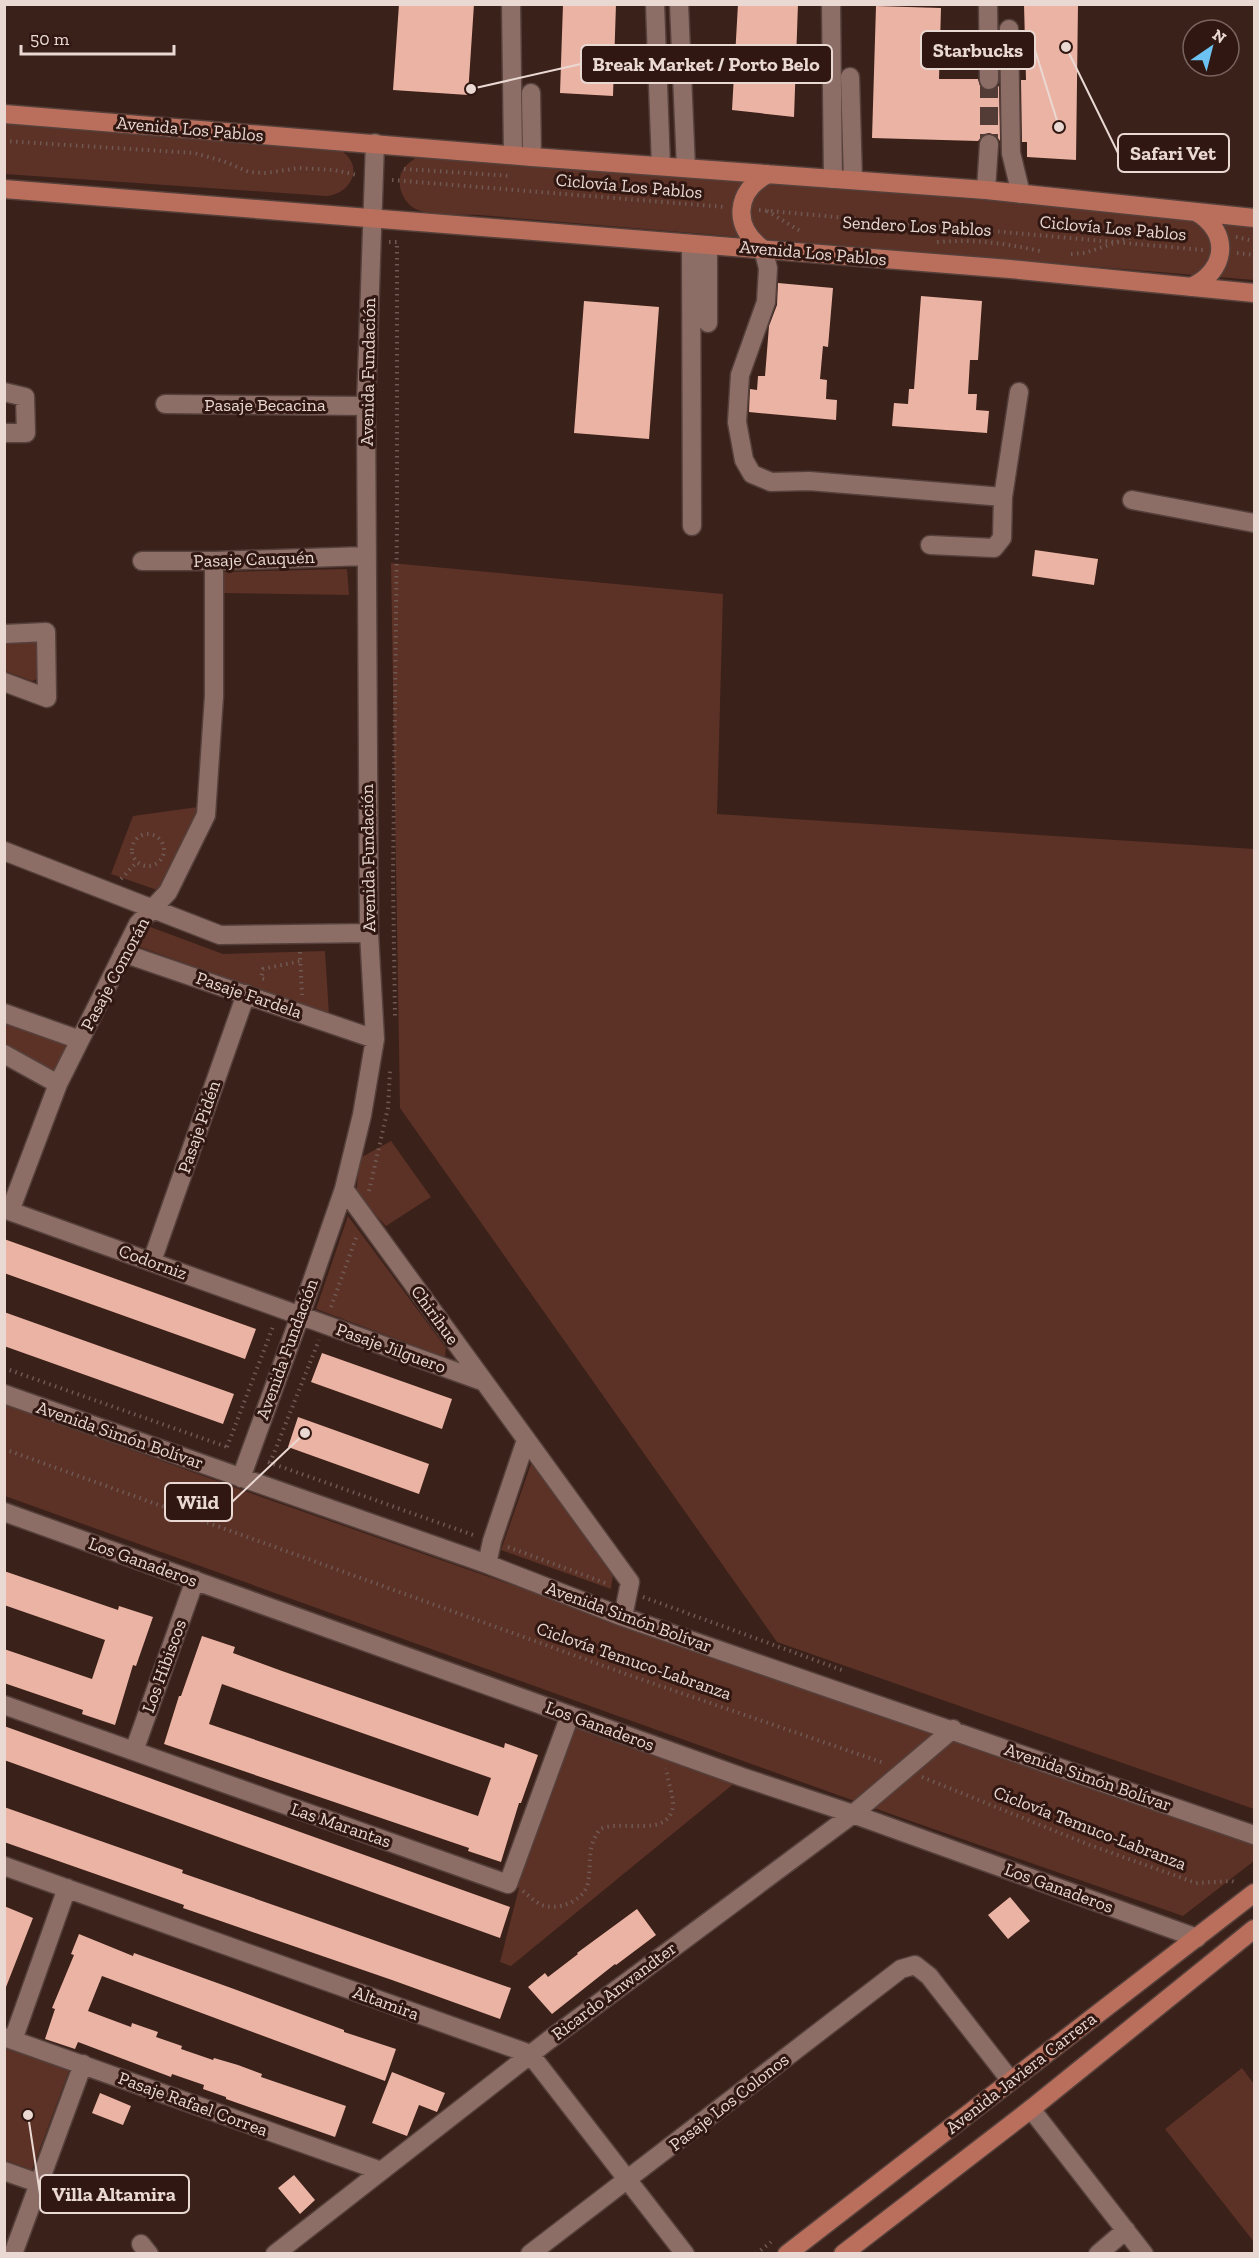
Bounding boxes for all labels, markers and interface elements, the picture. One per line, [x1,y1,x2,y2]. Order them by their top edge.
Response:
scale bar [21,18,174,56]
north arrow [1181,18,1241,78]
text: N [1209,25,1230,47]
text: 50 m [30,28,70,50]
callout: Starbucks [921,31,1035,69]
text: Starbucks [933,38,1023,62]
callout: Break Market / Porto Belo [581,45,832,83]
text: Break Market / Porto Belo [592,52,820,76]
street label: Avenida Los Pablos [116,112,265,146]
callout: Safari Vet [1118,134,1229,172]
text: Safari Vet [1130,141,1217,165]
street label: Ciclovía Los Pablos [555,169,703,203]
street label: Sendero Los Pablos [842,211,992,241]
street label: Ciclovía Los Pablos [1039,211,1187,245]
street label: Avenida Los Pablos [739,236,888,270]
street label: Avenida Fundación [356,297,380,446]
street label: Pasaje Becacina [204,394,326,416]
street label: Pasaje Cauquén [193,546,316,572]
street label: Avenida Fundación [356,783,380,932]
street label: Pasaje Comorán [76,913,154,1034]
street label: Pasaje Fardela [193,967,305,1023]
street label: Pasaje Pidén [173,1077,225,1176]
street label: Codorniz [116,1239,190,1285]
street label: Avenida Fundación [251,1275,323,1422]
street label: Chirihue [406,1281,464,1349]
street label: Pasaje Jilguero [333,1318,449,1378]
street label: Avenida Simón Bolívar [34,1396,206,1474]
callout: Wild [165,1483,232,1521]
text: Wild [177,1490,220,1514]
street label: Los Ganaderos [86,1532,201,1592]
street label: Avenida Simón Bolívar [543,1577,715,1657]
street label: Los Hibiscos [137,1616,191,1716]
street label: Ciclovía Temuco-Labranza [534,1617,735,1705]
street label: Los Ganaderos [543,1696,658,1756]
street label: Avenida Simón Bolívar [1002,1738,1174,1816]
street label: Ciclovía Temuco-Labranza [991,1781,1190,1875]
street label: Las Marantas [288,1798,394,1852]
street label: Los Ganaderos [1002,1858,1117,1918]
street label: Ricardo Anwandter [547,1937,681,2045]
street label: Altamira [350,1981,422,2025]
street label: Avenida Javiera Carrera [941,2007,1101,2139]
street label: Pasaje Los Colonos [665,2048,793,2156]
street label: Pasaje Rafael Correa [115,2067,271,2141]
callout: Villa Altamira [40,2175,189,2213]
text: Villa Altamira [52,2182,176,2206]

